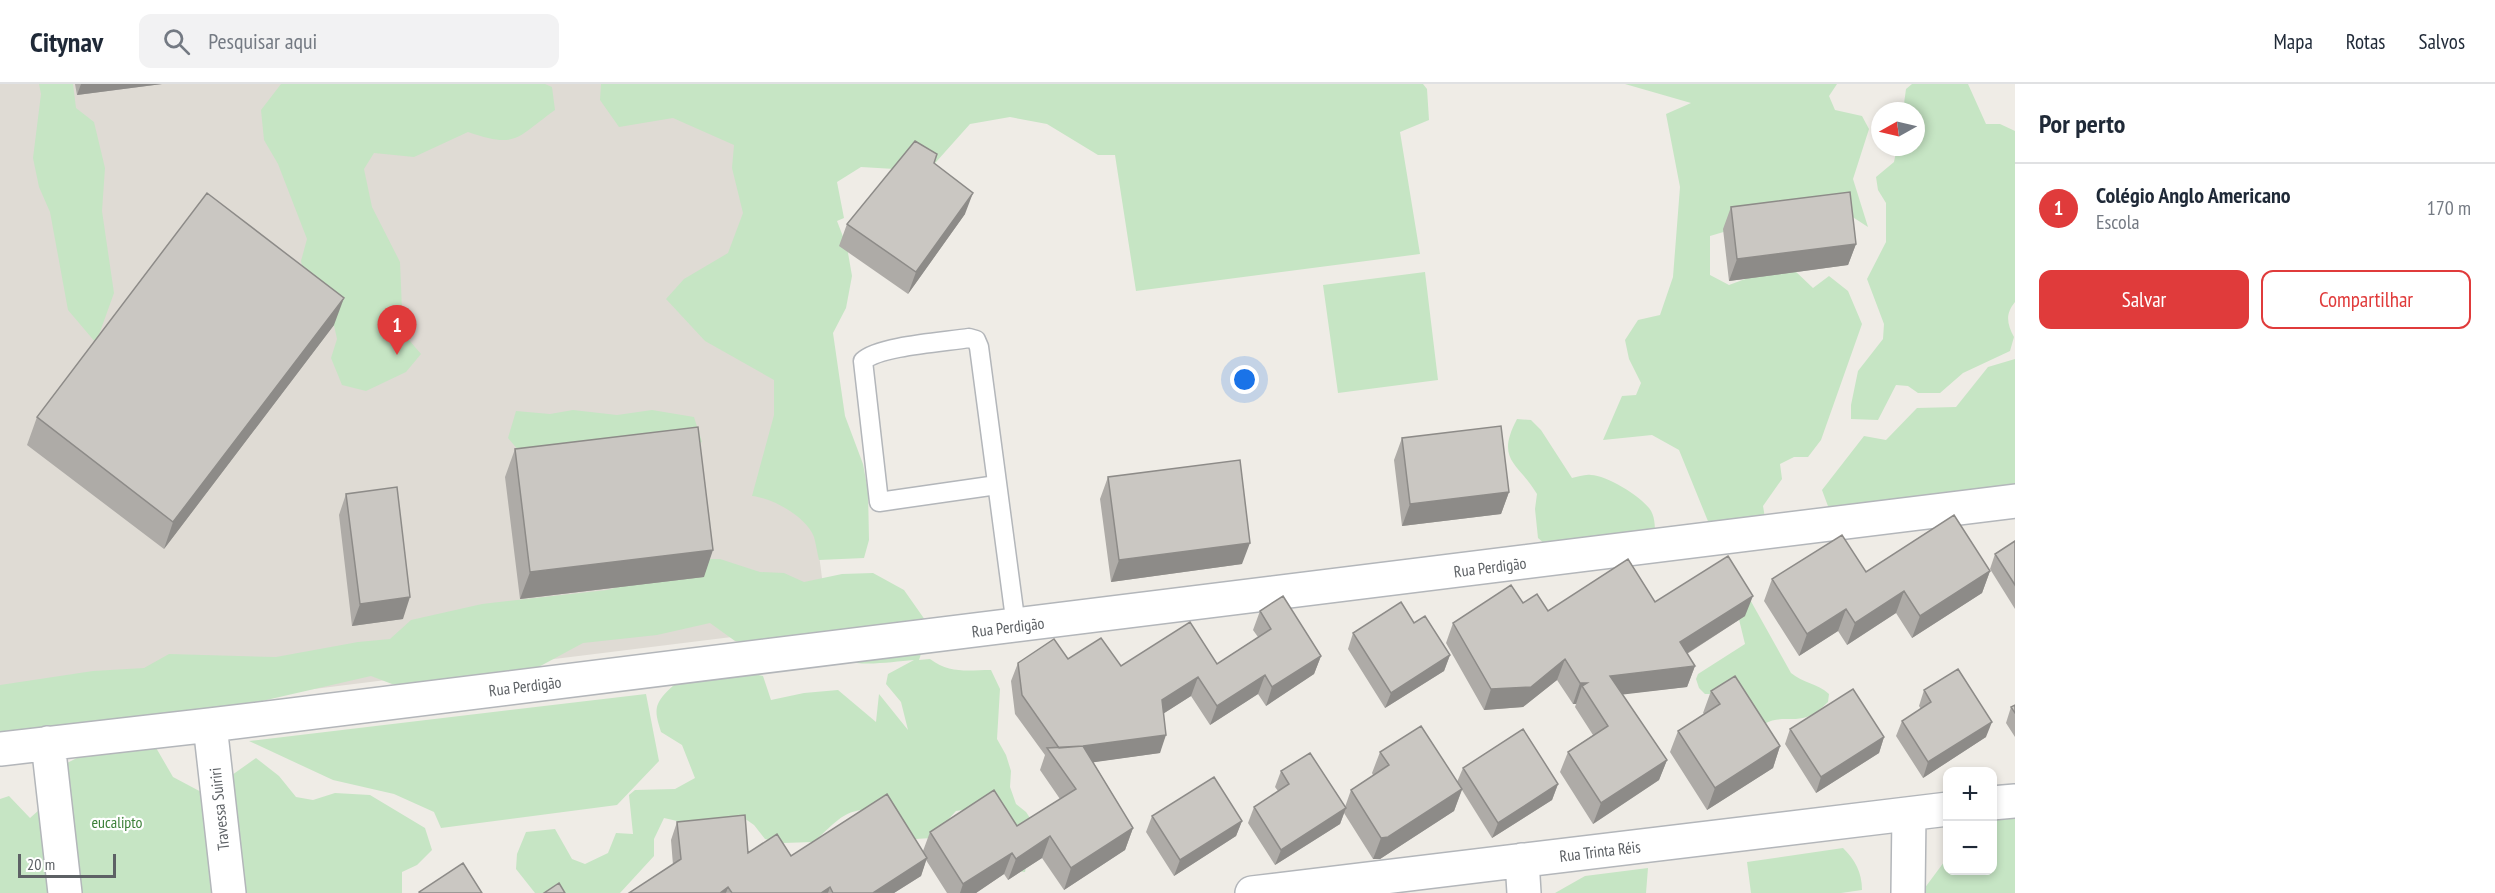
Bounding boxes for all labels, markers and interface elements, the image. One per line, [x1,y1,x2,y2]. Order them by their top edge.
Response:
search box [139,14,559,68]
text: Citynav [30,23,103,60]
icon: search [160,25,193,58]
text: Pesquisar aqui [208,27,317,55]
text: Mapa [2273,28,2313,55]
text: Rotas [2346,28,2385,55]
text: Salvos [2418,28,2465,55]
north arrow [1871,102,1925,156]
text: Por perto [2039,107,2125,140]
text: Colégio Anglo Americano [2096,181,2291,209]
text: 1 [2054,195,2063,221]
text: 170 m [2427,195,2471,221]
text: Escola [2096,209,2139,235]
button: Salvar [2039,270,2249,329]
button: Compartilhar [2261,270,2471,329]
pin: 1 [378,306,416,355]
your location [1230,365,1259,394]
street label: Rua Perdigão [1453,553,1527,581]
street label: Rua Perdigão [971,613,1045,641]
street label: Rua Perdigão [488,672,562,700]
street label: Travessa Suiriri [205,767,233,851]
map controls [1943,767,1997,875]
button: + [1943,767,1997,821]
park label: eucalipto [92,812,143,832]
button: − [1943,821,1997,875]
street label: Rua Trinta Réis [1558,836,1642,866]
scale bar [18,851,116,878]
text: 20 m [27,854,55,874]

